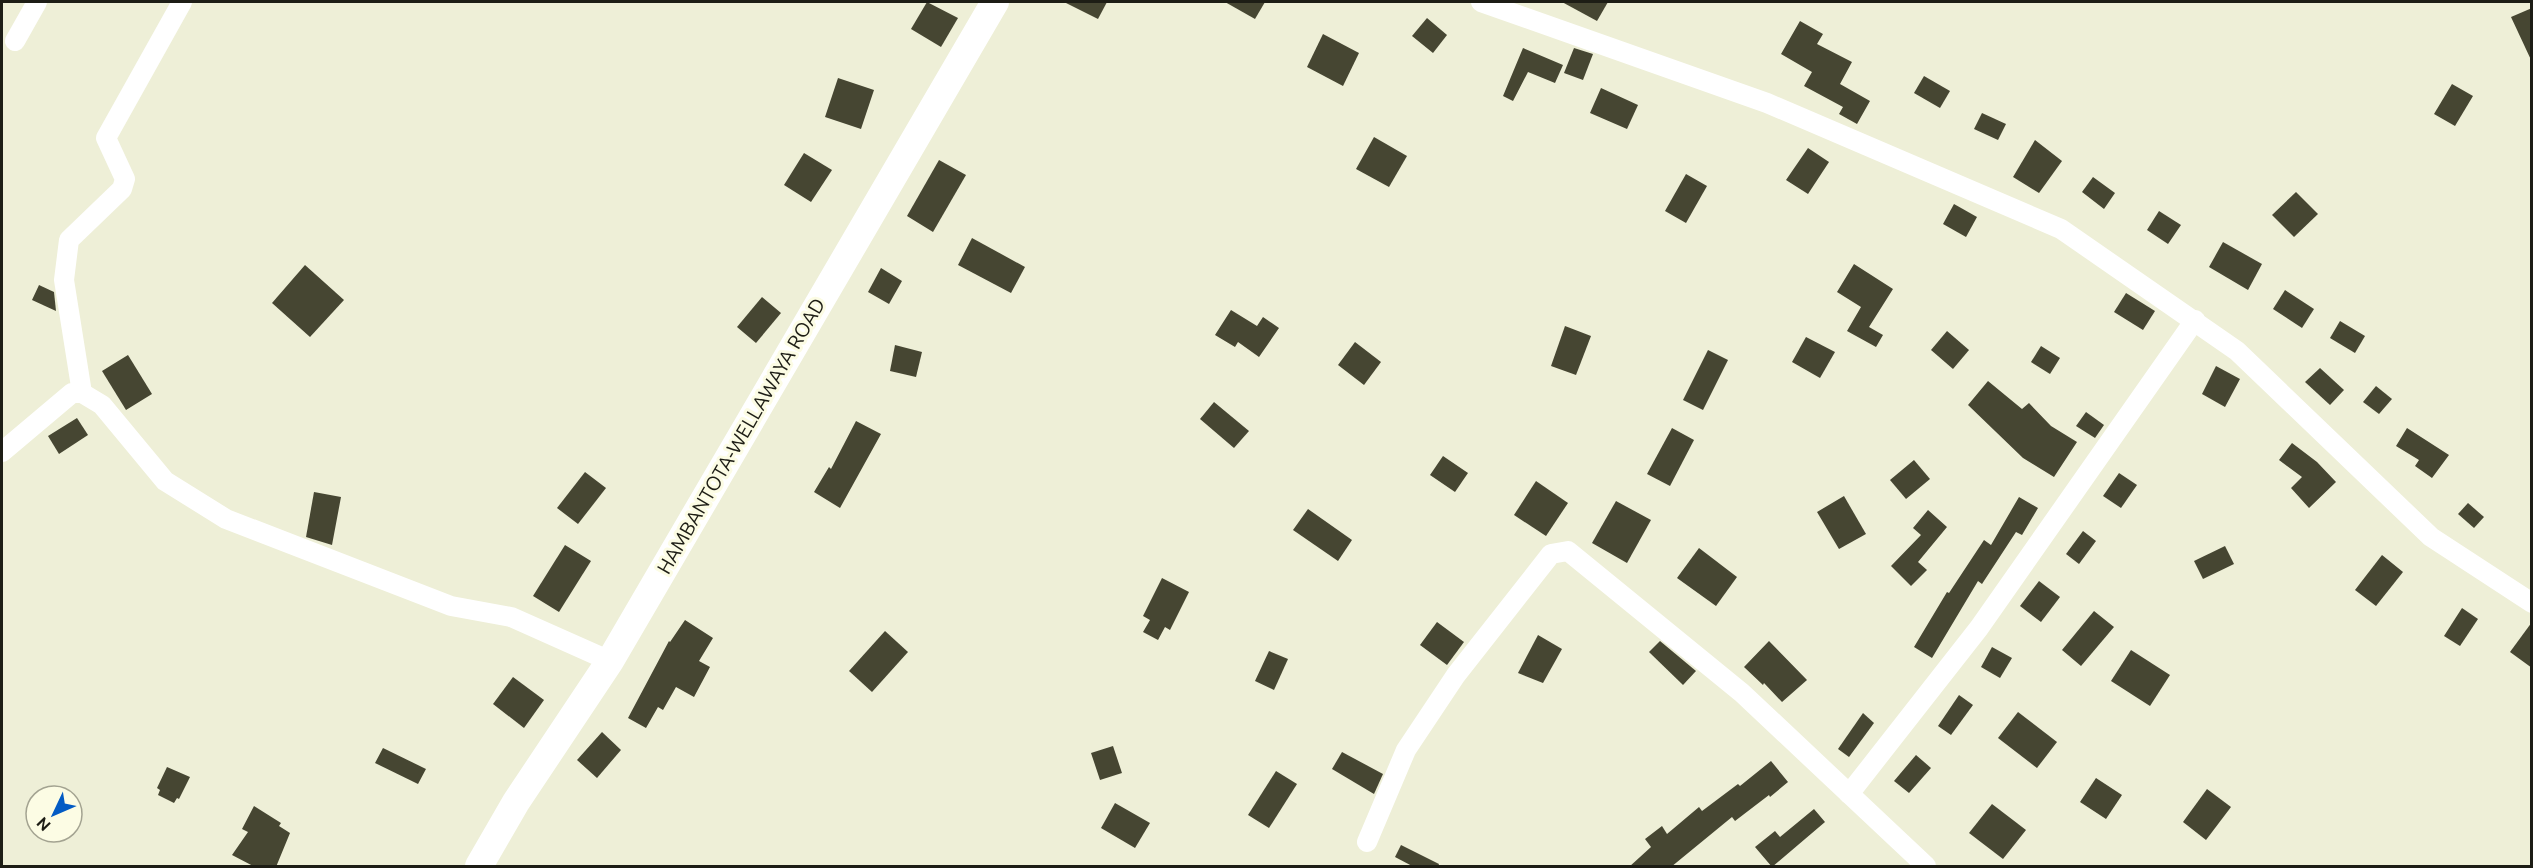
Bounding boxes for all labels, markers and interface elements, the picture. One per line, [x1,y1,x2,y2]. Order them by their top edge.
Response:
street label: HAMBANTOTA-WELLAWAYA ROAD [652,294,829,578]
north arrow [24,784,84,844]
text: N [33,814,54,835]

